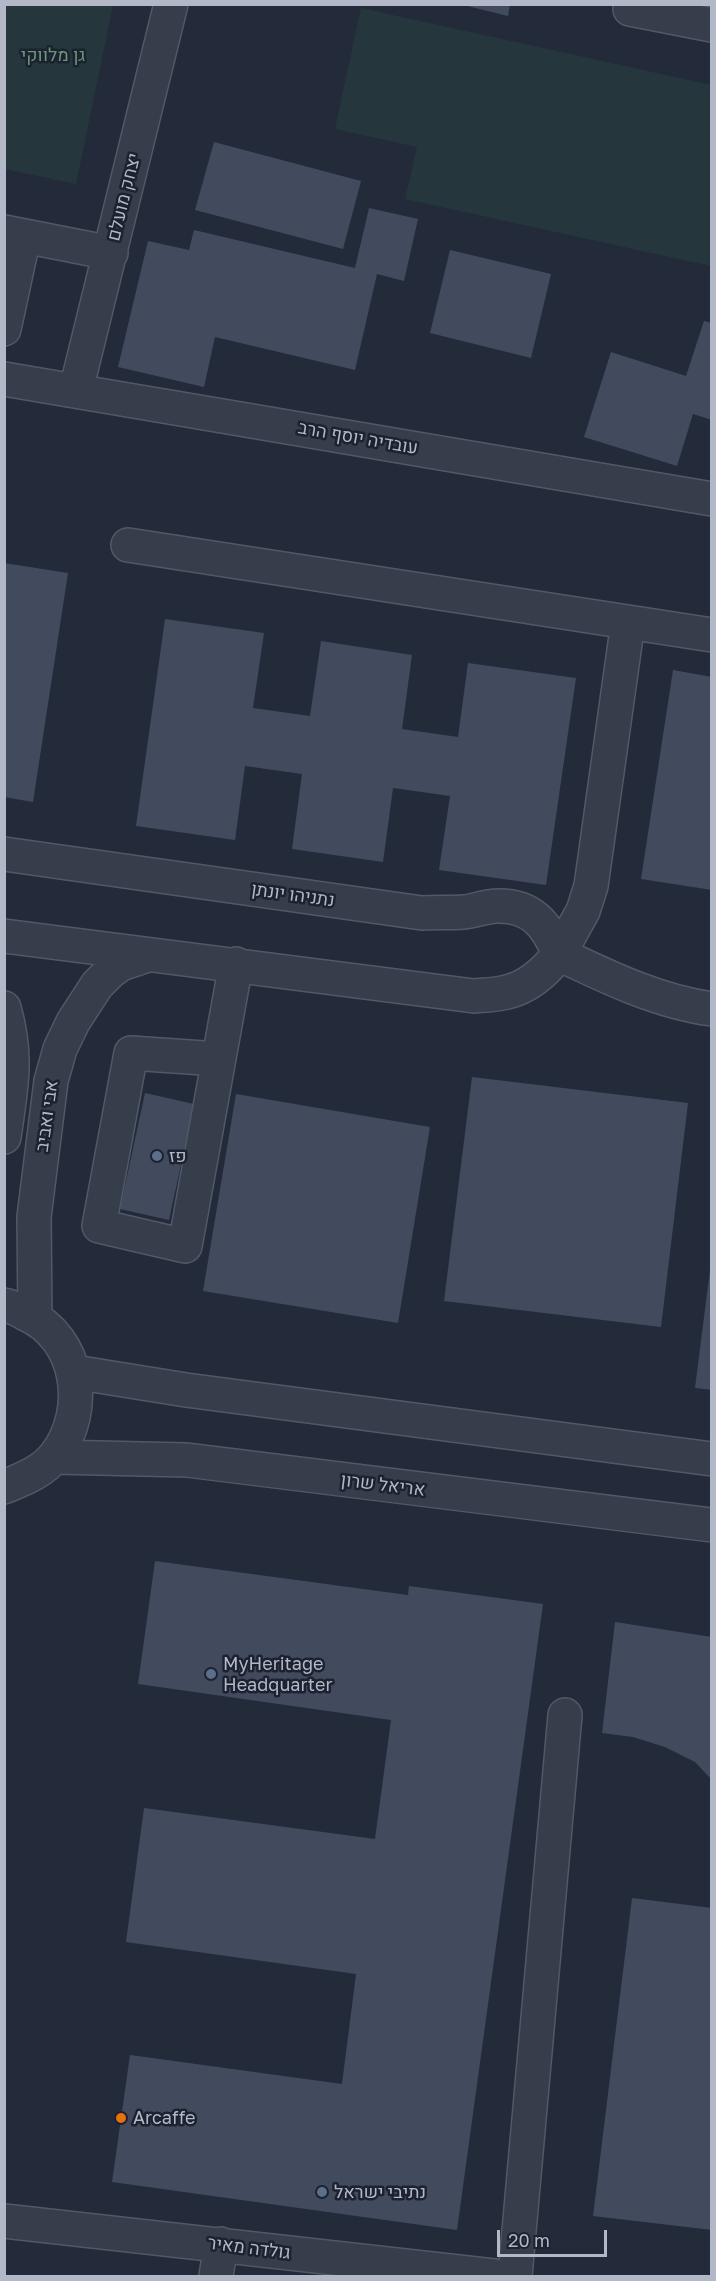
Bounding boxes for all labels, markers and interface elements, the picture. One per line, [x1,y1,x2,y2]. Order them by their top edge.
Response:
park label: גן מלווקי [21,44,85,66]
street label: יצחק מועלם [103,151,145,243]
street label: עובדיה יוסף הרב [296,417,420,459]
street label: נתניהו יונתן [250,878,336,912]
street label: אבי ואביב [31,1079,63,1153]
place label: פז [169,1145,187,1167]
marker: פז [150,1149,164,1163]
street label: אריאל שרון [340,1469,426,1501]
place label: MyHeritage Headquarter [223,1653,333,1696]
marker: MyHeritage Headquarter [204,1667,218,1681]
place label: Arcaffe [133,2107,195,2129]
marker: Arcaffe [114,2111,128,2125]
place label: נתיבי ישראל [334,2181,426,2203]
marker: נתיבי ישראל [315,2185,329,2199]
scale bar [500,2218,610,2256]
text: 20 m [508,2229,550,2251]
street label: גולדה מאיר [206,2232,292,2264]

